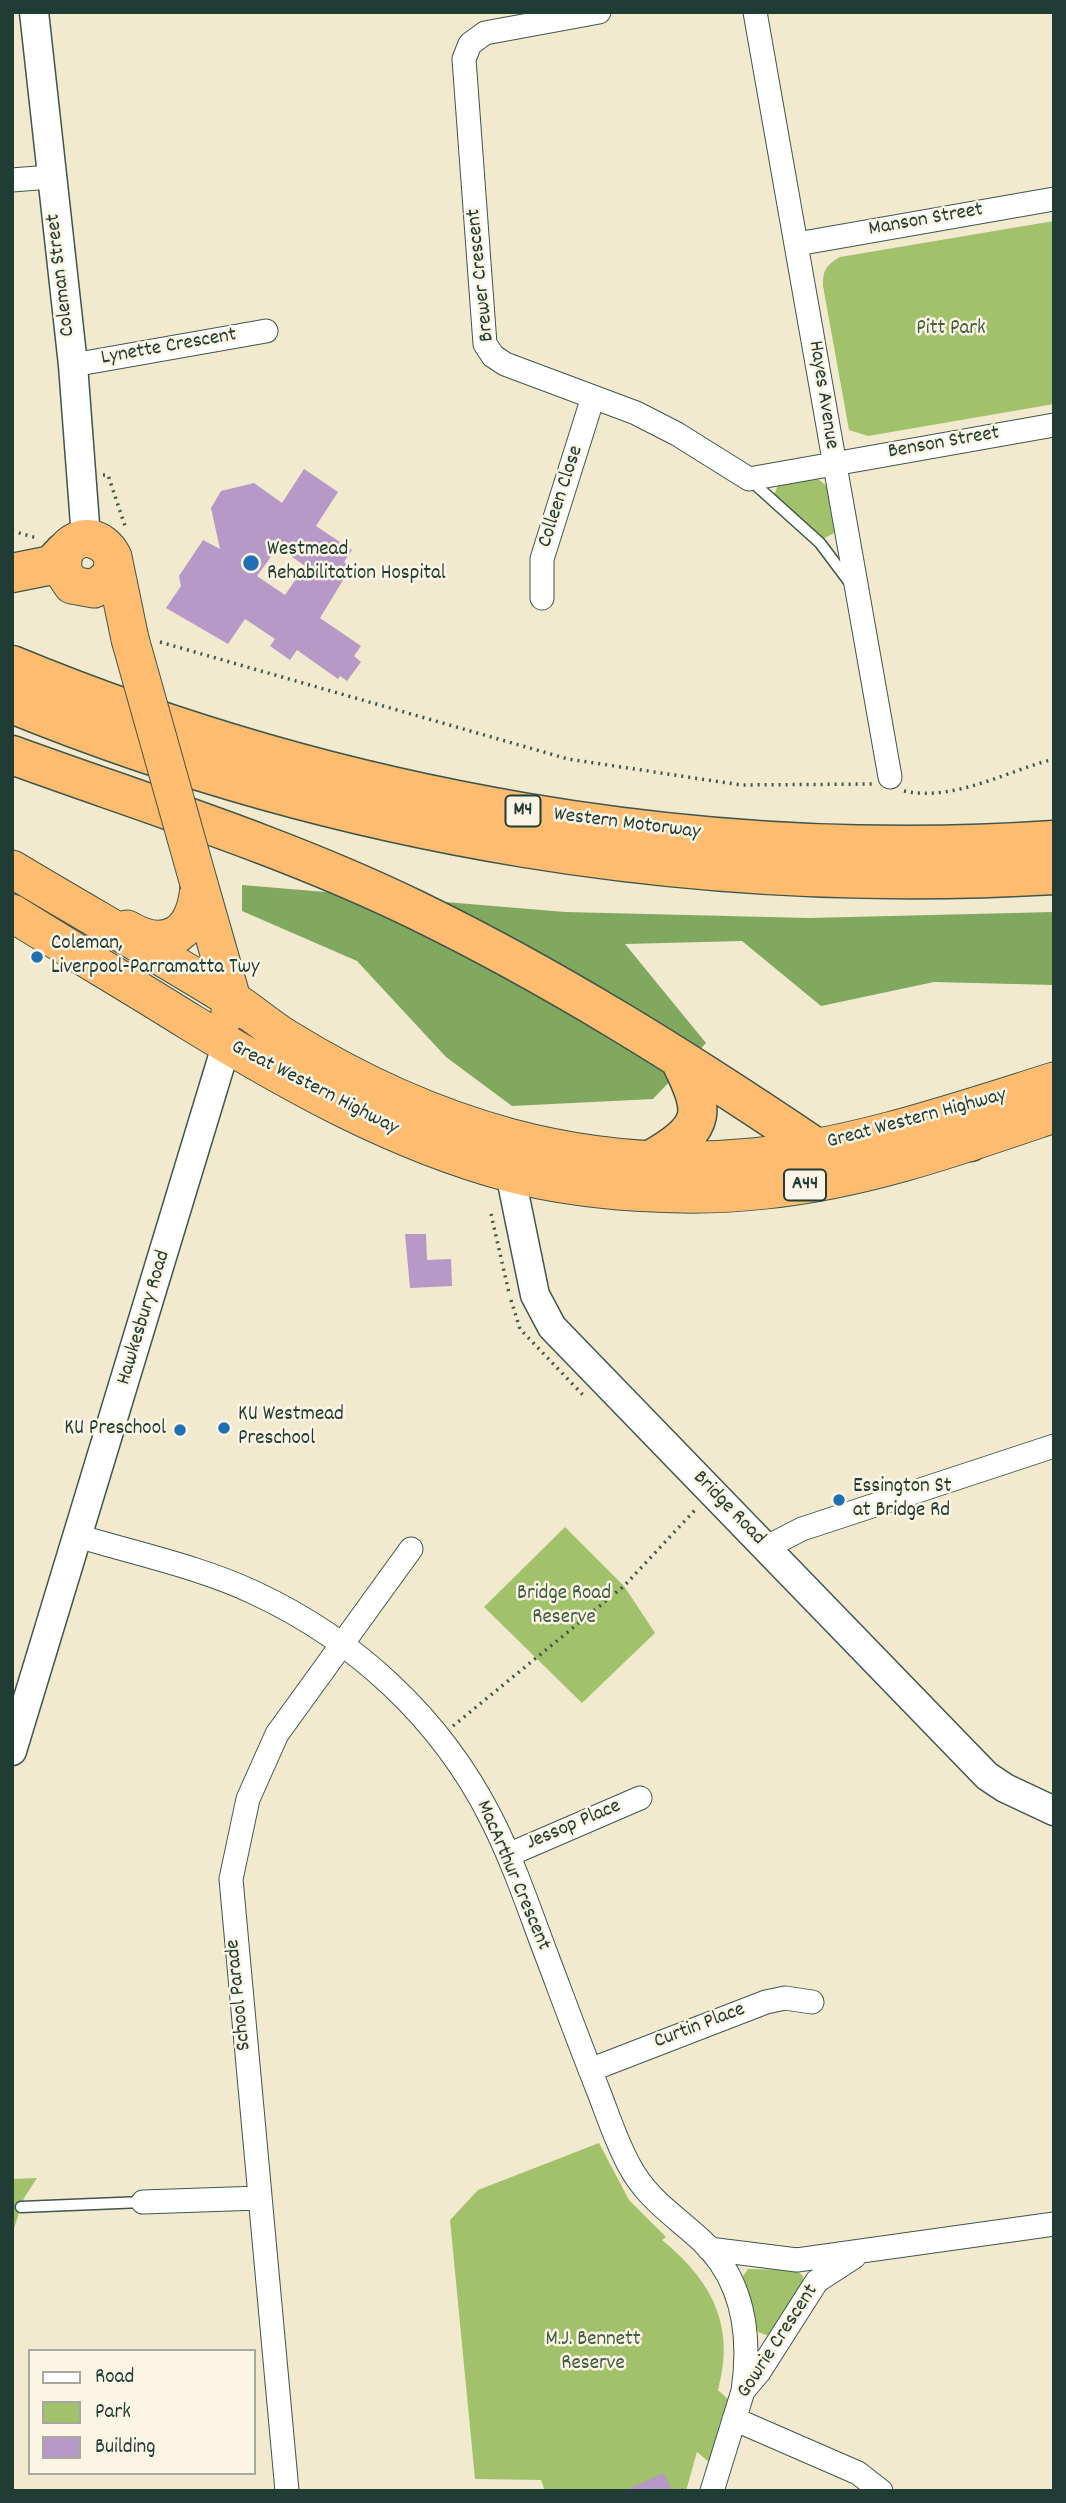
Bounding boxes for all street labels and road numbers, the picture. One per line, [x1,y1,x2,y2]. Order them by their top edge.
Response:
street label: Manson Street [867,199,985,243]
street label: Brewer Crescent [462,207,502,343]
street label: Coleman Street [42,212,82,338]
street label: Lynette Crescent [99,324,239,372]
street label: Hayes Avenue [801,339,843,451]
street label: Benson Street [886,422,1002,466]
street label: Colleen Close [534,443,590,551]
road number: M4 [505,796,540,826]
street label: Western Motorway [552,803,702,847]
street label: Great Western Highway [226,1036,402,1142]
street label: Great Western Highway [825,1084,1009,1156]
road number: A44 [784,1170,826,1200]
street label: Hawkesbury Road [113,1248,177,1388]
street label: Bridge Road [686,1466,770,1552]
street label: Jessop Place [523,1795,625,1857]
street label: MacArthur Crescent [469,1797,555,1955]
street label: School Parade [222,1938,258,2052]
street label: Curtin Place [651,1998,749,2056]
street label: Gowrie Crescent [733,2280,825,2404]

